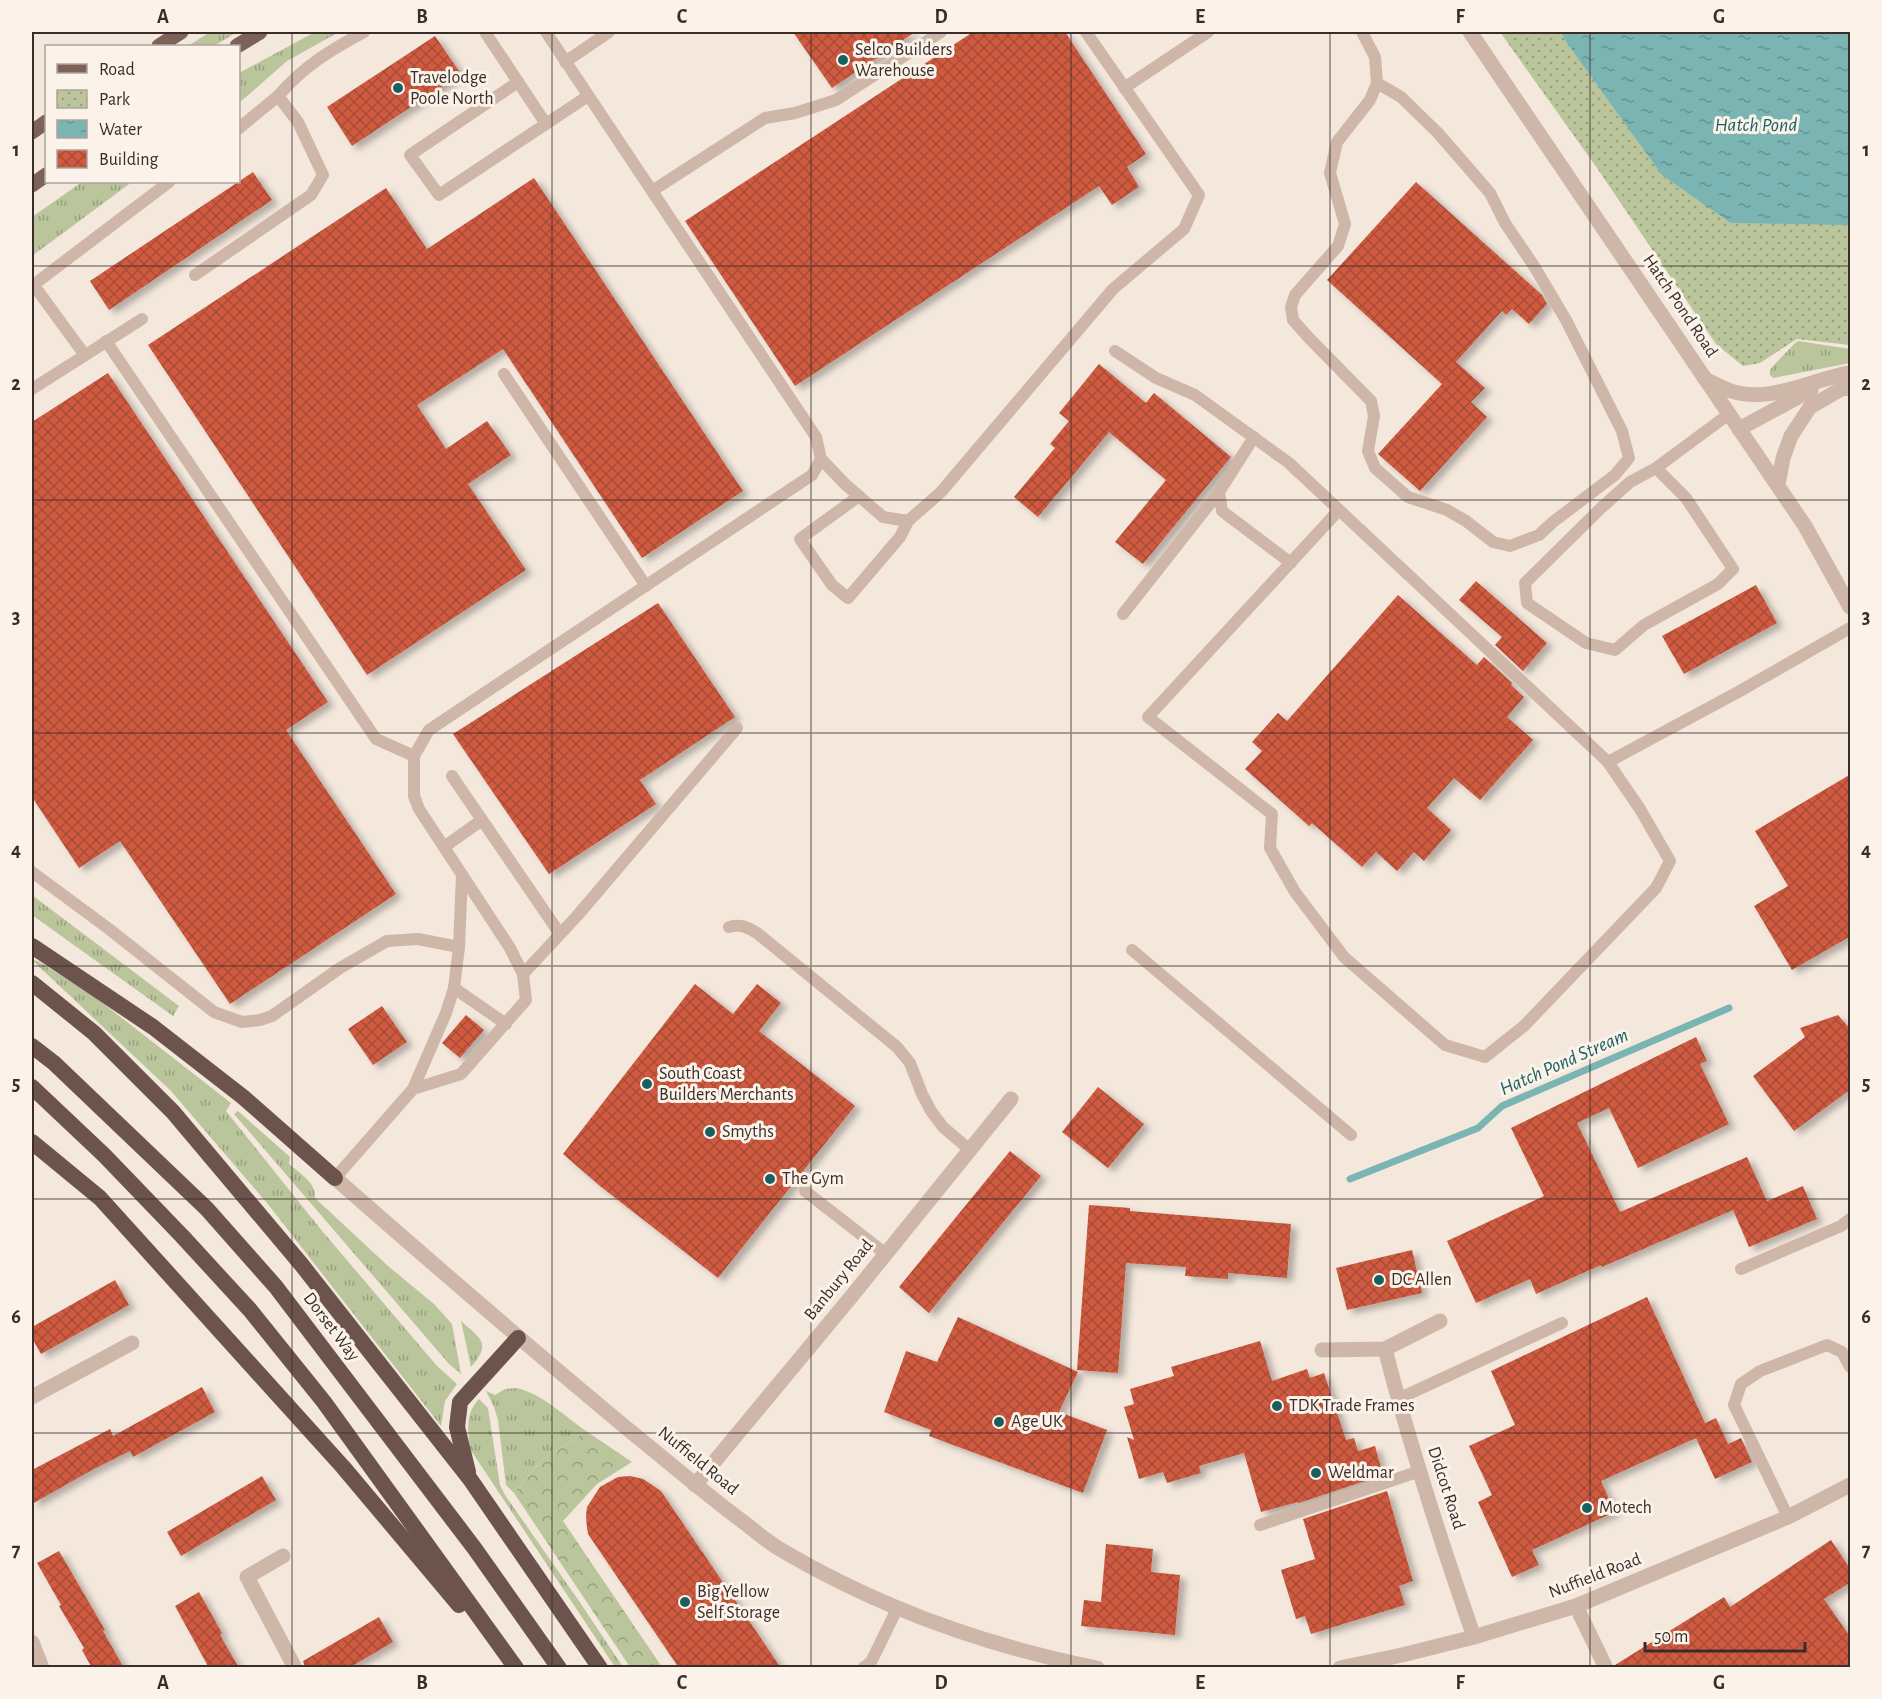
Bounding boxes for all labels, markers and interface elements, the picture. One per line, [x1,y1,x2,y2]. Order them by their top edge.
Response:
text: A [157,7,169,27]
text: B [416,7,428,27]
text: C [677,7,688,27]
text: D [934,7,948,27]
text: E [1195,7,1205,27]
text: F [1455,7,1465,27]
text: G [1713,7,1725,27]
place label: Selco Builders Warehouse [855,41,952,80]
legend [45,45,240,183]
marker: Selco Builders Warehouse [836,53,850,67]
text: Road [99,61,135,79]
place label: Travelodge Poole North [410,69,494,108]
marker: Travelodge Poole North [391,81,405,95]
text: Park [99,91,131,109]
water label: Hatch Pond [1715,115,1797,135]
text: Water [99,121,142,139]
text: 1 [12,140,20,160]
text: 1 [1862,140,1870,160]
text: Building [99,151,159,169]
street label: Hatch Pond Road [1639,251,1721,361]
text: 2 [11,374,21,394]
text: 2 [1861,374,1871,394]
text: 3 [12,607,20,627]
text: 3 [1862,607,1870,627]
text: 4 [11,840,21,860]
text: 4 [1861,840,1871,860]
water label: Hatch Pond Stream [1497,1025,1631,1099]
place label: South Coast Builders Merchants [659,1065,794,1104]
text: 5 [12,1074,20,1094]
text: 5 [1862,1074,1870,1094]
marker: South Coast Builders Merchants [640,1077,654,1091]
place label: Smyths [722,1123,774,1141]
marker: Smyths [703,1125,717,1139]
place label: The Gym [782,1170,844,1188]
marker: The Gym [763,1172,777,1186]
street label: Banbury Road [801,1236,877,1324]
place label: DC Allen [1391,1271,1452,1289]
marker: DC Allen [1372,1273,1386,1287]
street label: Dorset Way [300,1289,363,1365]
text: 6 [11,1307,21,1327]
text: 6 [1861,1307,1871,1327]
place label: TDK Trade Frames [1289,1397,1415,1415]
marker: TDK Trade Frames [1270,1399,1284,1413]
place label: Age UK [1011,1413,1063,1431]
marker: Age UK [992,1415,1006,1429]
street label: Nuffield Road [654,1423,742,1499]
street label: Didcot Road [1424,1445,1468,1531]
place label: Weldmar [1328,1464,1394,1482]
marker: Weldmar [1309,1466,1323,1480]
place label: Motech [1599,1499,1652,1517]
marker: Motech [1580,1501,1594,1515]
text: 7 [12,1540,21,1560]
text: 7 [1862,1540,1871,1560]
street label: Nuffield Road [1546,1550,1644,1602]
place label: Big Yellow Self Storage [697,1583,780,1622]
marker: Big Yellow Self Storage [678,1595,692,1609]
scale bar [1645,1615,1806,1653]
text: 50 m [1654,1628,1688,1646]
text: A [157,1673,169,1693]
text: B [416,1673,428,1693]
text: C [677,1673,688,1693]
text: D [934,1673,948,1693]
text: E [1195,1673,1205,1693]
text: F [1455,1673,1465,1693]
text: G [1713,1673,1725,1693]

